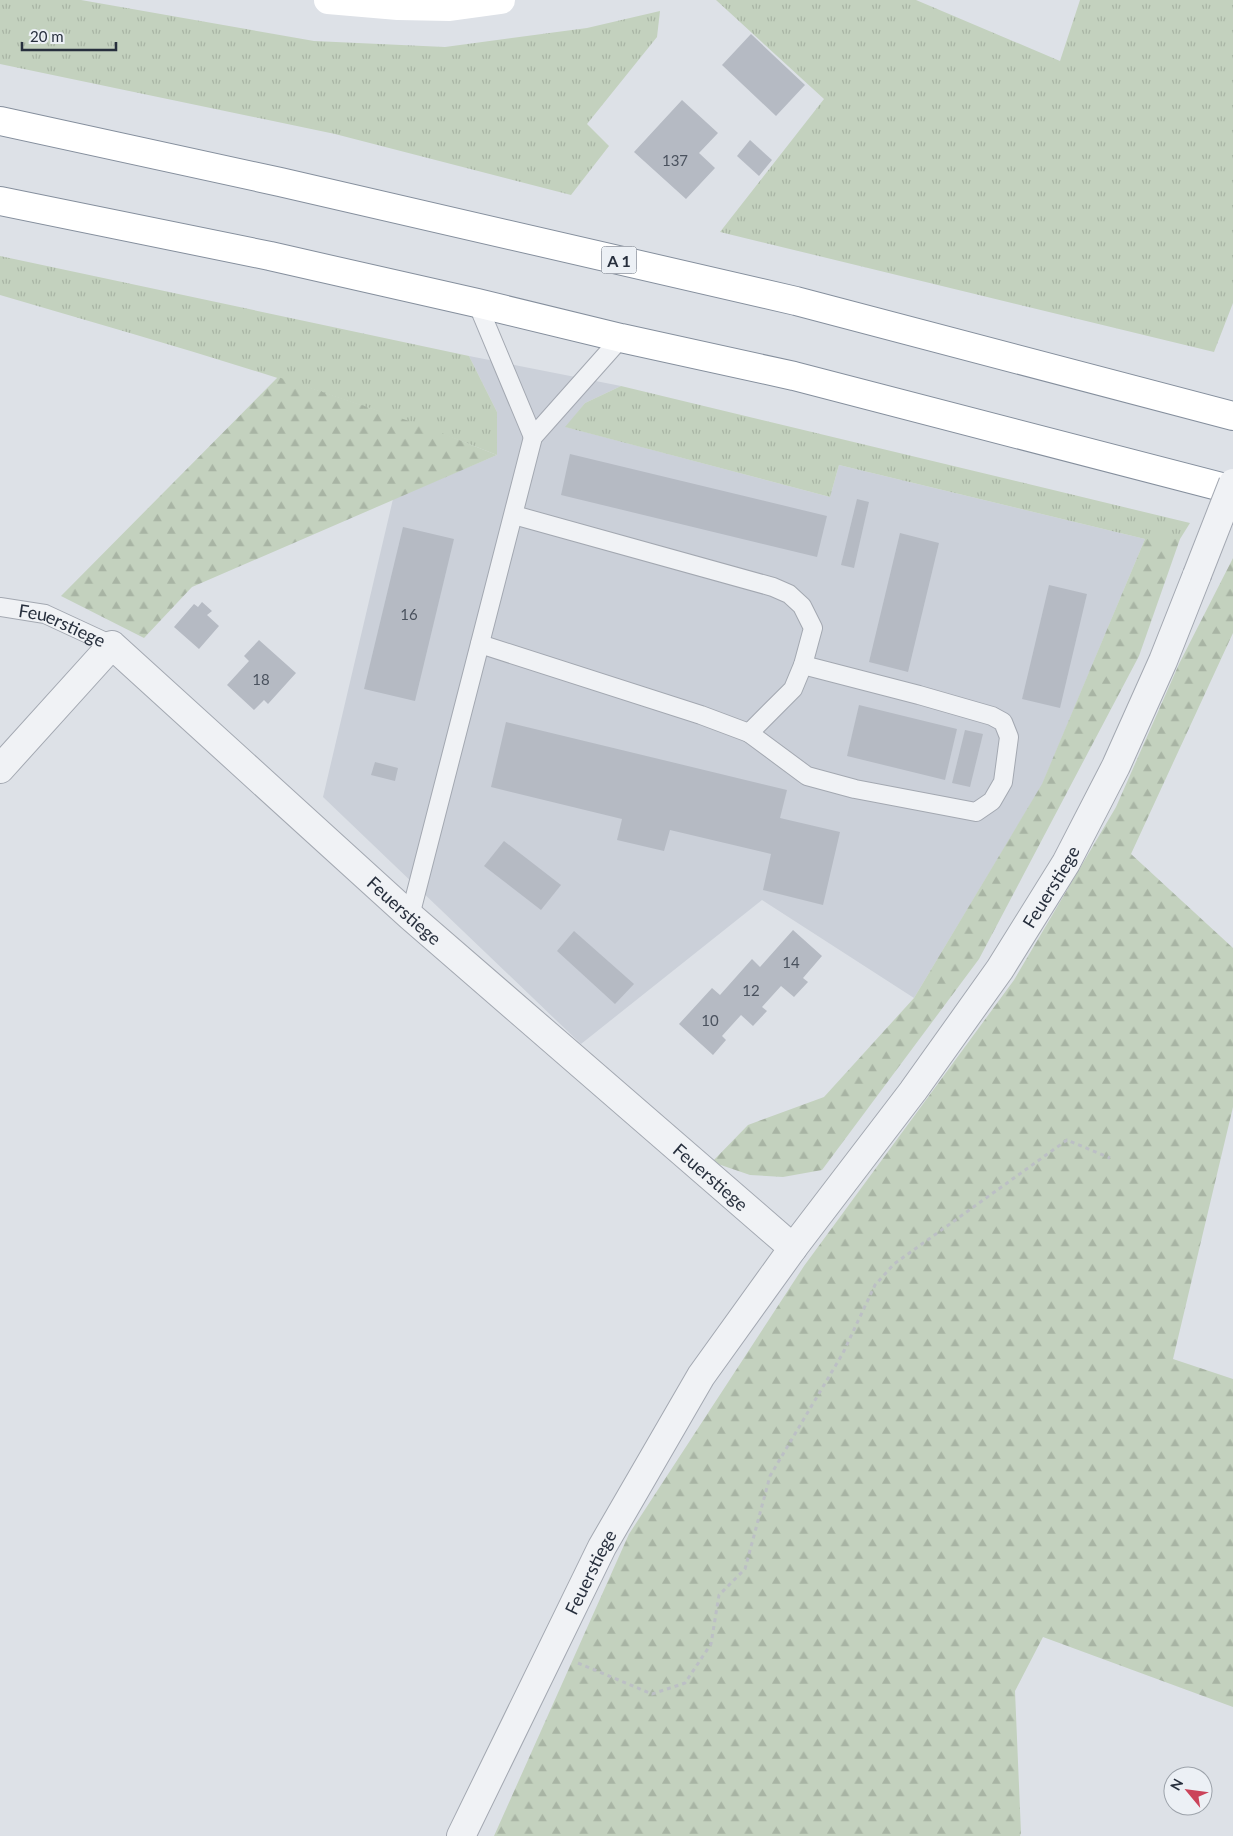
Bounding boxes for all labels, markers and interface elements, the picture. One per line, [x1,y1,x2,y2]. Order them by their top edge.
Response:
scale bar [22,20,116,52]
text: 20 m [30,27,64,45]
house number: 137 [662,151,688,169]
road number: A 1 [602,246,636,274]
street label: Feuerstiege [17,599,109,651]
house number: 16 [400,605,418,623]
house number: 18 [252,670,270,688]
street label: Feuerstiege [1017,842,1084,932]
street label: Feuerstiege [363,872,446,949]
house number: 14 [782,953,800,971]
house number: 12 [742,981,760,999]
house number: 10 [701,1011,719,1029]
street label: Feuerstiege [669,1138,753,1215]
street label: Feuerstiege [560,1525,621,1618]
north arrow [1163,1766,1213,1816]
text: N [1166,1776,1186,1793]

